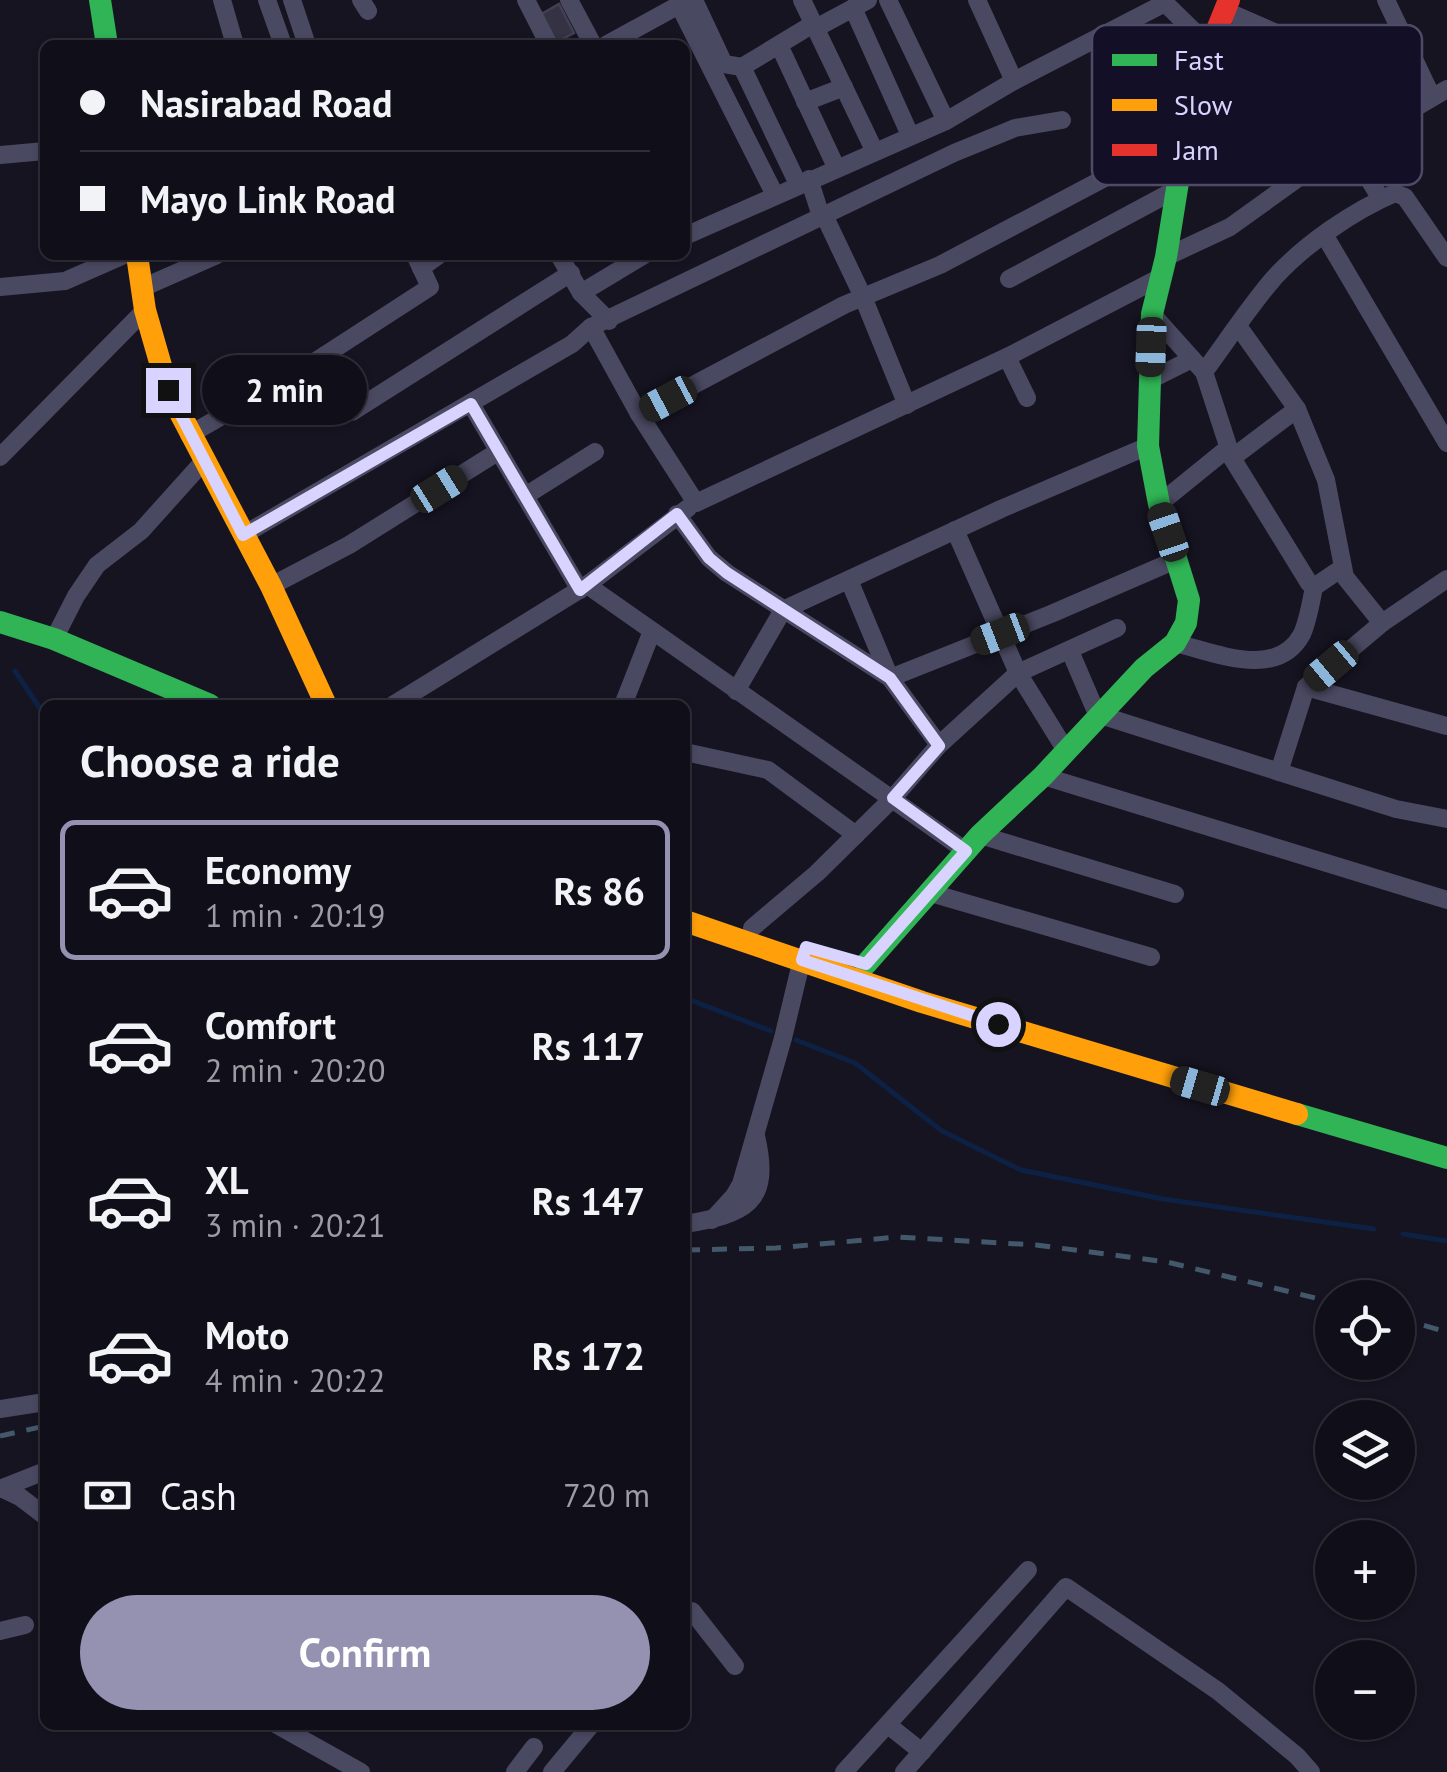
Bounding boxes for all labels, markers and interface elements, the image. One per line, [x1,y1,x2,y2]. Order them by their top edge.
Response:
legend [1092,25,1422,185]
text: Fast [1174,41,1224,78]
text: Nasirabad Road [140,78,392,127]
text: Slow [1174,86,1233,123]
text: Jam [1173,131,1219,168]
text: Mayo Link Road [140,174,396,223]
car [1135,316,1167,378]
callout: 2 min [203,355,368,425]
route end [146,368,191,413]
text: 2 min [245,369,324,411]
car [634,372,702,426]
car [406,460,472,518]
car [1144,499,1192,565]
car [967,609,1033,659]
car [1298,635,1364,697]
text: Choose a ride [80,731,340,789]
icon: car [85,845,175,935]
text: Economy [205,845,351,894]
text: Rs 86 [553,866,645,915]
text: 1 min · 20:19 [205,894,385,936]
icon: car [85,1000,175,1090]
text: Comfort [205,1000,336,1049]
route start [976,1002,1021,1047]
text: Rs 117 [532,1021,645,1070]
text: 2 min · 20:20 [205,1049,385,1091]
car [1167,1063,1233,1109]
icon: car [85,1155,175,1245]
text: XL [205,1155,249,1204]
text: Rs 147 [532,1176,645,1225]
text: 3 min · 20:21 [205,1204,385,1246]
map controls [1315,1280,1415,1740]
button: locate [1315,1280,1415,1380]
icon: car [85,1310,175,1400]
text: Moto [205,1310,289,1359]
text: Rs 172 [532,1331,645,1380]
text: 4 min · 20:22 [205,1359,385,1401]
button: layers [1315,1400,1415,1500]
icon: cash [80,1468,135,1523]
text: Cash [160,1471,237,1520]
text: 720 m [563,1474,650,1516]
button: + [1315,1520,1415,1620]
button: Confirm [80,1595,650,1710]
button: − [1315,1640,1415,1740]

